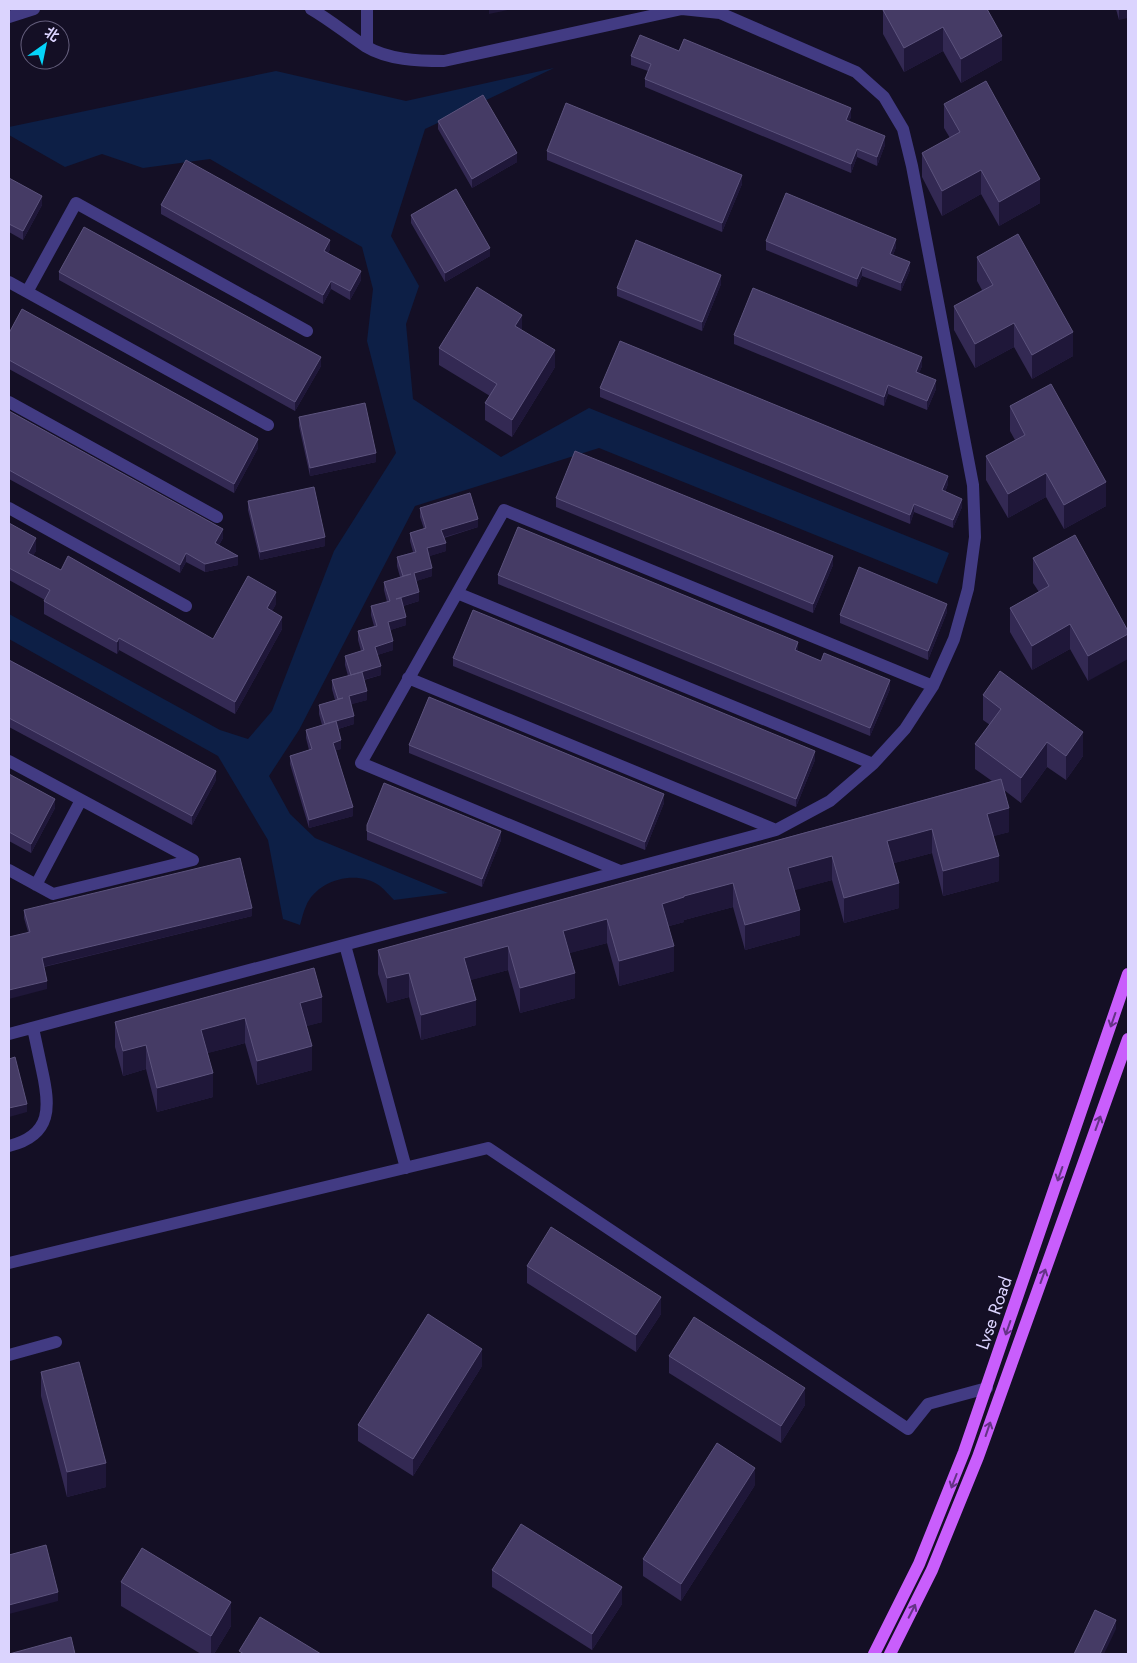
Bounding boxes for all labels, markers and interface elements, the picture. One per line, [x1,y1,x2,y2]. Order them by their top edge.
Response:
north arrow [20,20,70,70]
text: 北 [41,22,63,46]
one-way arrow [1107,1012,1117,1028]
one-way arrow [1094,1116,1103,1131]
one-way arrow [1055,1166,1064,1181]
one-way arrow [1039,1269,1048,1284]
street label: Lvse Road [969,1273,1019,1353]
one-way arrow [1002,1320,1012,1336]
one-way arrow [984,1422,993,1437]
one-way arrow [948,1473,958,1488]
one-way arrow [908,1604,917,1619]

